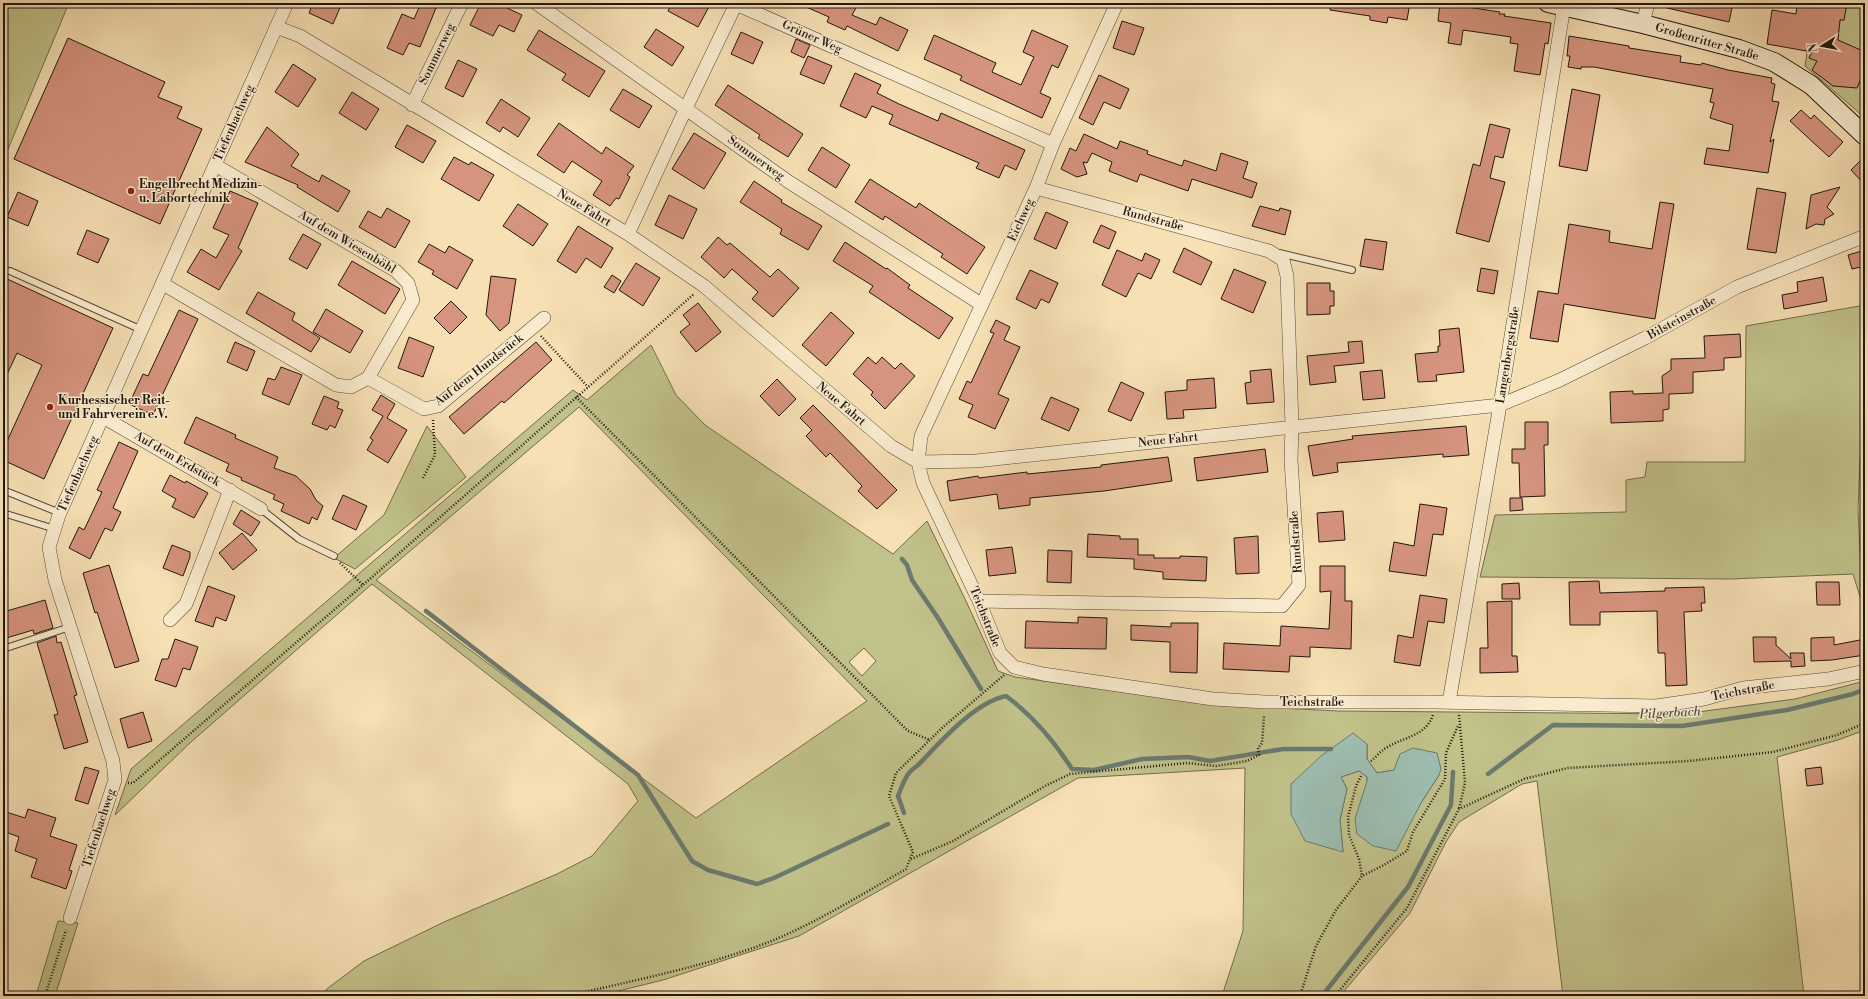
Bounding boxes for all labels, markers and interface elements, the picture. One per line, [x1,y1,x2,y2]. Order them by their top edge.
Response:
street label: Grüner Weg [780,17,845,57]
street label: Sommerweg [416,20,459,87]
street label: Großenritter Straße [1653,20,1761,64]
north arrow [1802,26,1842,66]
text: N [1805,42,1821,53]
street label: Tiefenbachweg [210,82,258,164]
street label: Sommerweg [725,132,788,184]
place label: Engelbrecht Medizin- u. Labortechnik [139,177,262,206]
marker: Engelbrecht Medizin- u. Labortechnik [126,186,136,196]
street label: Neue Fahrt [554,186,614,230]
street label: Eichweg [1005,195,1038,244]
street label: Rundstraße [1121,204,1185,234]
street label: Auf dem Wiesenböhl [295,206,399,277]
street label: Bilsteinstraße [1644,293,1719,344]
street label: Langenbergstraße [1493,305,1523,405]
street label: Auf dem Hundsrück [431,330,527,410]
street label: Neue Fahrt [813,379,870,430]
place label: Kurhessischer Reit- und Fahrverein e.V. [58,393,170,422]
marker: Kurhessischer Reit- und Fahrverein e.V. [45,402,55,412]
street label: Auf dem Erdstück [131,428,223,490]
street label: Neue Fahrt [1137,429,1200,451]
street label: Tiefenbachweg [54,433,102,515]
street label: Rundstraße [1286,510,1306,574]
street label: Teichstraße [966,584,1004,650]
street label: Teichstraße [1710,678,1776,704]
street label: Teichstraße [1280,695,1344,710]
water label: Pilgerbach [1638,703,1702,723]
street label: Tiefenbachweg [79,786,119,869]

